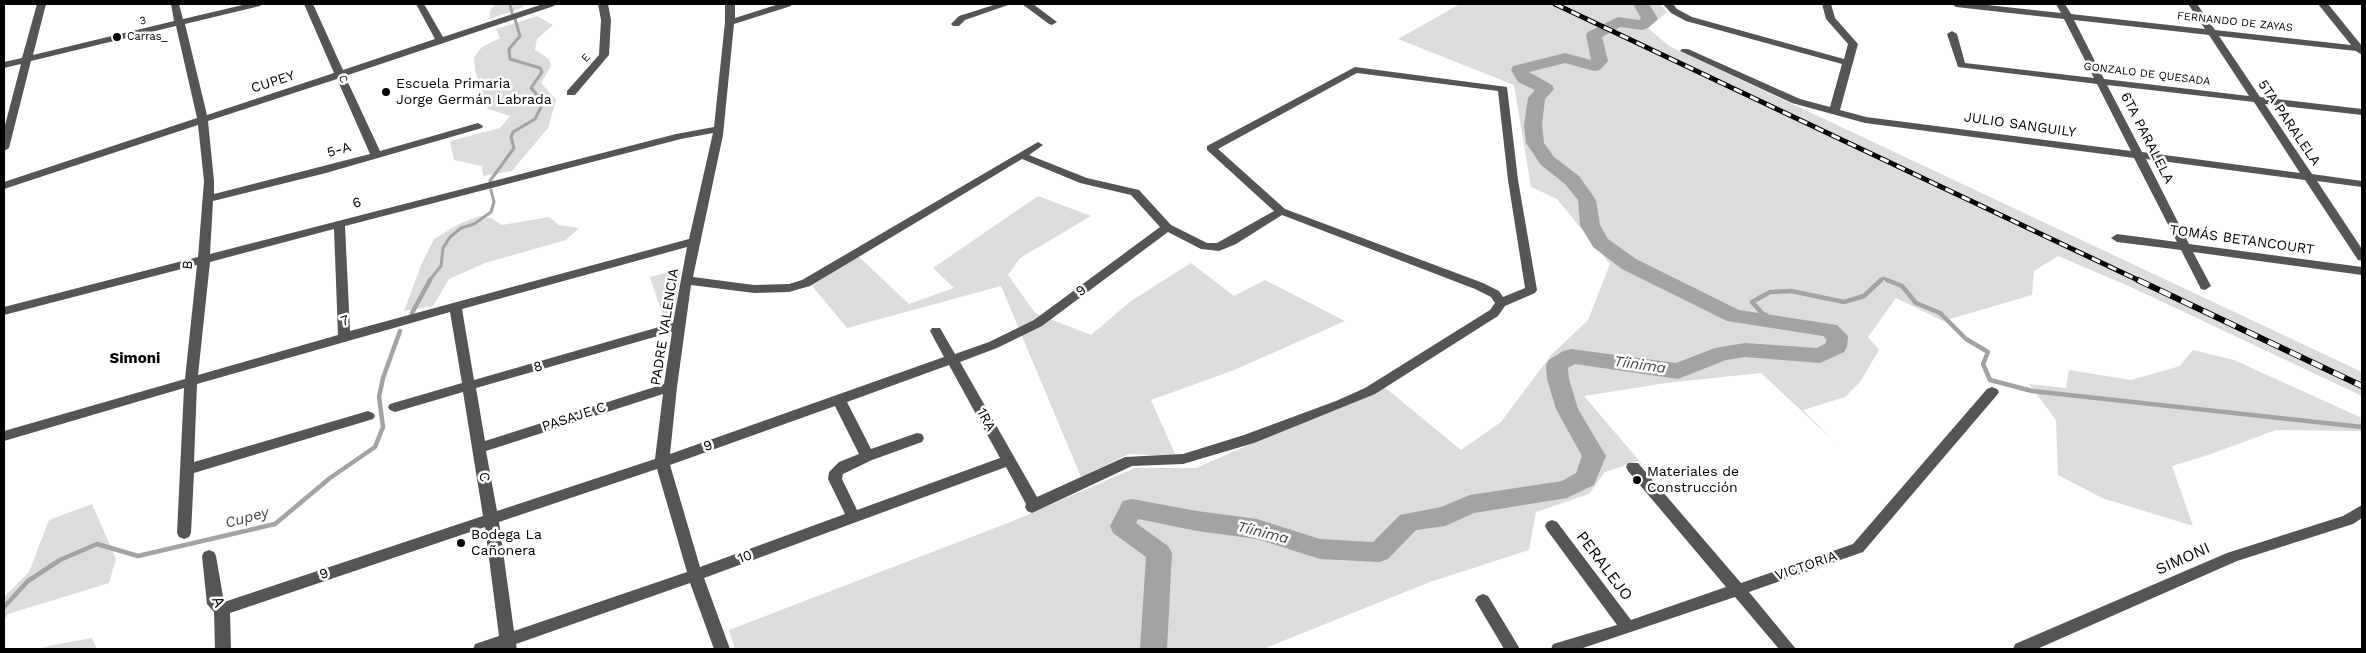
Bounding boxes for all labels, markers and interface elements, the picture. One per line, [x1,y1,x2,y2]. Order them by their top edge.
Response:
street label: FERNANDO DE ZAYAS [2176,9,2294,35]
street label: 3 [138,14,148,28]
place label: Carras_ [127,30,168,44]
marker: Carras_ [111,31,123,43]
street label: E [579,51,593,65]
street label: GONZALO DE QUESADA [2083,60,2211,88]
street label: CUPEY [249,67,297,97]
street label: C [335,73,351,85]
place label: Escuela Primaria Jorge Germán Labrada [396,76,552,108]
street label: 5TA PARALELA [2254,77,2324,169]
marker: Escuela Primaria Jorge Germán Labrada [380,86,392,98]
street label: 6TA PARALELA [2117,90,2177,186]
street label: JULIO SANGUILY [1963,109,2077,141]
street label: 5-A [325,139,353,161]
street label: 6 [351,194,363,212]
street label: TOMÁS BETANCOURT [2169,222,2315,258]
street label: B [179,260,197,270]
street label: PADRE VALENCIA [647,267,683,387]
street label: 9 [1073,282,1089,300]
street label: 7 [339,312,351,330]
district label: Simoni [110,350,160,368]
water label: Tíinima [1613,352,1667,378]
street label: 8 [532,358,544,376]
street label: PASAJE C [540,399,608,435]
street label: 1RA [973,405,999,435]
street label: 9 [701,437,715,455]
place label: Materiales de Construcción [1647,464,1739,497]
street label: C [475,471,493,483]
marker: Materiales de Construcción [1631,474,1643,486]
water label: Cupey [223,504,271,532]
water label: Tíinima [1235,518,1291,548]
place label: Bodega La Cañonera [471,527,542,560]
street label: PERALEJO [1572,528,1636,604]
marker: Bodega La Cañonera [455,537,467,549]
street label: SIMONI [2153,539,2213,579]
street label: 10 [735,547,755,567]
street label: VICTORIA [1773,548,1839,584]
street label: 9 [317,565,331,583]
street label: A [207,594,229,610]

